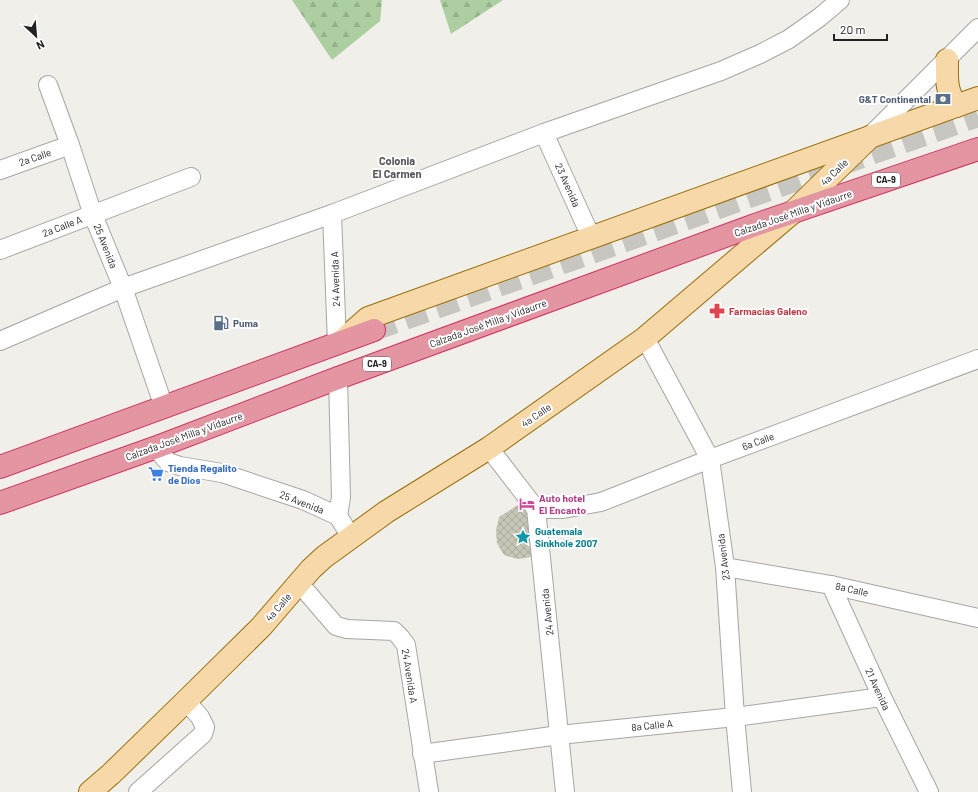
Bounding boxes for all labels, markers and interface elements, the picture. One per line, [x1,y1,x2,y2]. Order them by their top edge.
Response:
north arrow [16,16,56,56]
scale bar [834,16,887,42]
text: 20 m [840,22,866,36]
text: N [34,38,47,53]
bank icon: G&T Continental [934,90,952,108]
place label: G&T Continental [859,93,931,105]
street label: 2a Calle [17,146,53,168]
district label: Colonia El Carmen [372,154,422,180]
street label: 4a Calle [818,156,850,188]
street label: 23 Avenida [553,161,583,209]
road number: CA-9 [872,173,900,187]
street label: Calzada José Milla y Vidaurre [732,187,854,239]
street label: 2a Calle A [40,213,84,239]
street label: 25 Avenida [92,222,120,270]
street label: 24 Avenida A [328,251,342,307]
street label: Calzada José Milla y Vidaurre [428,296,548,350]
pharmacy icon: Farmacias Galeno [708,302,726,320]
place label: Farmacias Galeno [729,305,808,317]
fuel station icon: Puma [212,314,230,332]
place label: Puma [233,317,258,329]
road number: CA-9 [363,357,391,371]
street label: 4a Calle [519,400,553,430]
street label: Calzada José Milla y Vidaurre [124,409,244,463]
street label: 6a Calle [740,430,776,452]
place label: Tienda Regalito de Dios [168,462,237,486]
supermarket icon: Tienda Regalito de Dios [147,465,165,483]
street label: 25 Avenida [278,488,326,516]
place label: Auto hotel El Encanto [539,492,586,516]
hotel icon: Auto hotel El Encanto [518,495,536,513]
place label: Guatemala Sinkhole 2007 [535,525,597,549]
place icon: Guatemala Sinkhole 2007 [514,528,532,546]
street label: 23 Avenida [714,533,732,581]
street label: 8a Calle [834,579,870,599]
street label: 24 Avenida [539,588,555,636]
street label: 4a Calle [262,590,294,624]
street label: 24 Avenida A [400,648,420,704]
street label: 21 Avenida [863,666,893,712]
street label: 8a Calle A [631,717,673,733]

